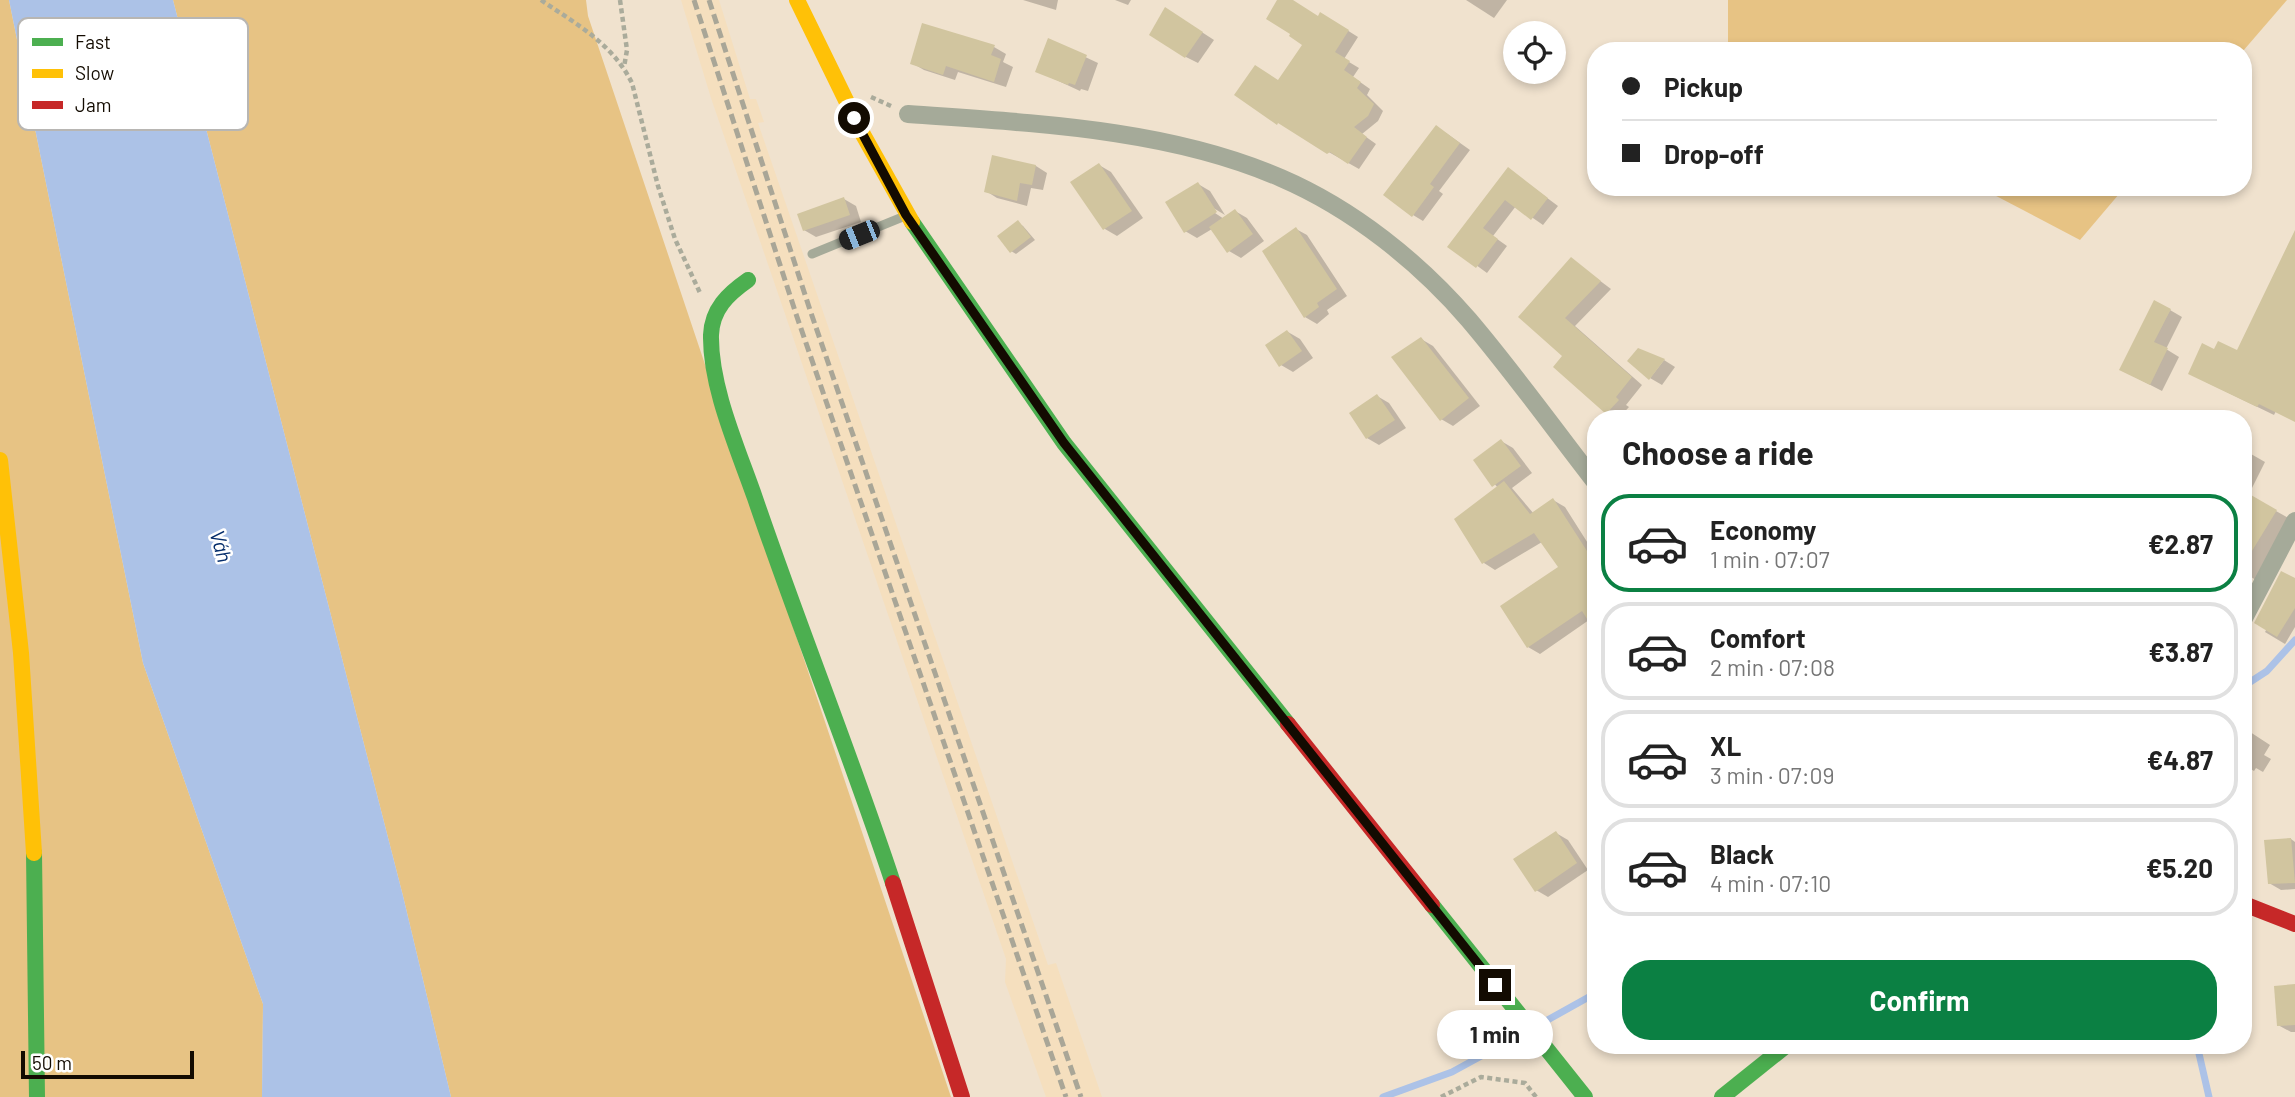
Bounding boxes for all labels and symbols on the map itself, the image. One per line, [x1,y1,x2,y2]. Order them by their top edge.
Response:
legend [18,18,248,130]
text: Fast [75,30,111,53]
text: Slow [75,61,114,84]
text: Jam [75,93,111,116]
route start [838,102,870,134]
car [836,217,883,253]
water label: Váh [206,527,238,565]
route end [1479,969,1511,1001]
callout: 1 min [1437,1010,1553,1058]
scale bar [21,1048,194,1080]

